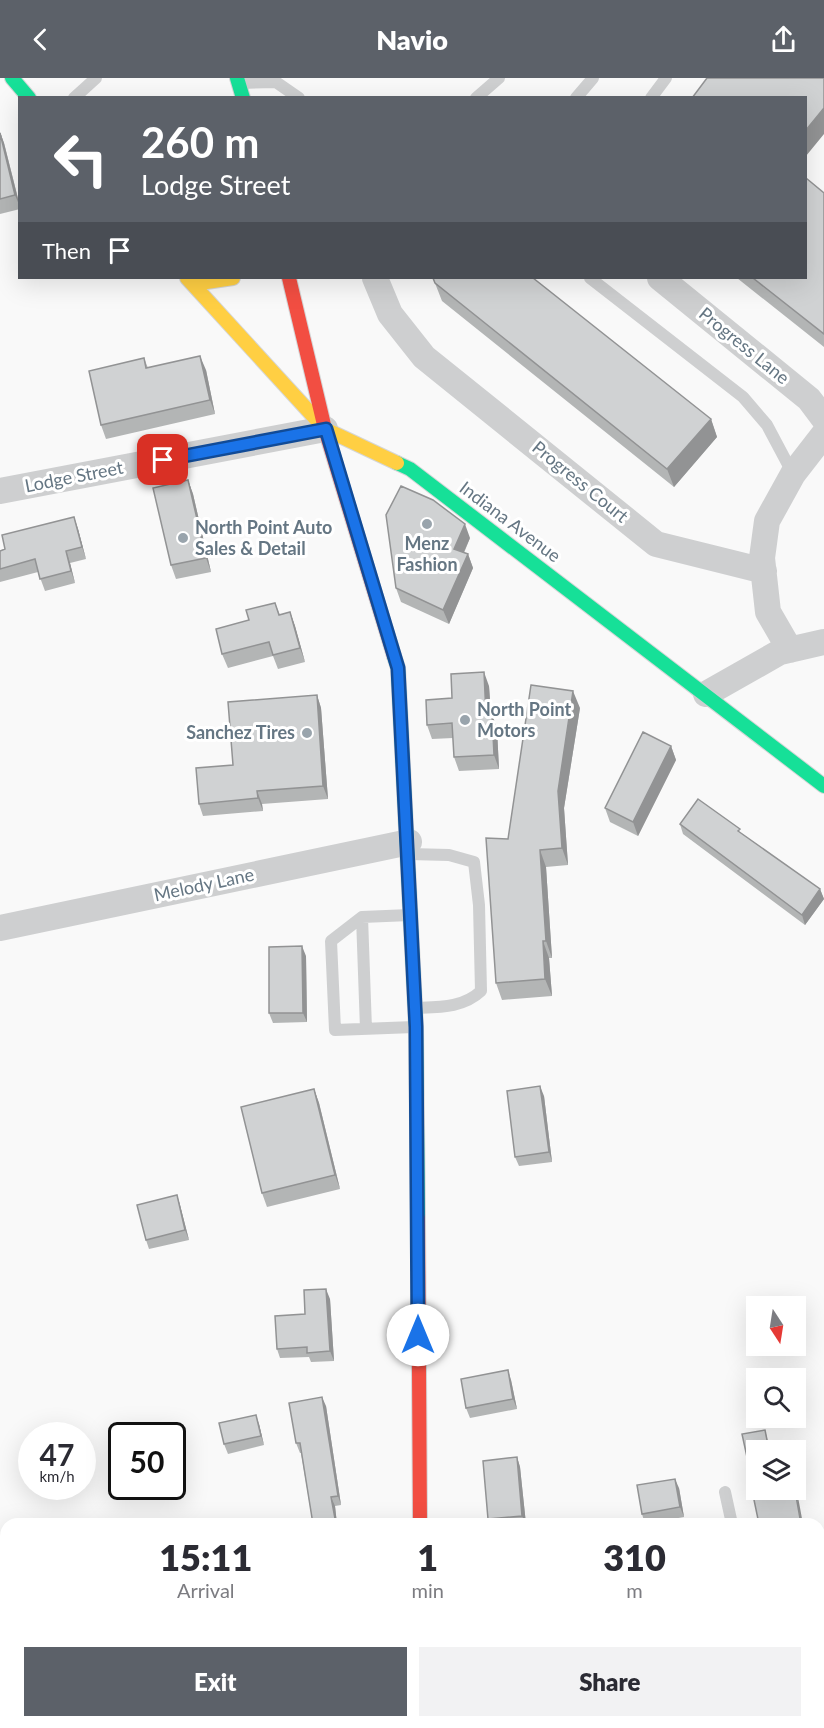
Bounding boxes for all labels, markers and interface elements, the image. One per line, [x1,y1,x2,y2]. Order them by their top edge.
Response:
icon: back [24,23,57,56]
text: Navio [376,23,448,56]
icon: share [767,23,800,56]
text: 260 m [141,117,259,167]
icon: left [42,120,120,198]
text: Lodge Street [141,168,290,201]
icon: arrive [103,234,136,267]
text: Then [42,237,91,264]
street label: Progress Lane [695,302,794,388]
pin [137,434,188,485]
street label: Progress Court [528,436,634,527]
icon: arrive [146,443,179,476]
street label: Lodge Street [23,456,125,496]
street label: Indiana Avenue [456,476,565,566]
place label: North Point Auto Sales & Detail [195,516,332,559]
marker: Menz Fashion [420,517,434,531]
marker: North Point Auto Sales & Detail [176,531,190,545]
place label: Menz Fashion [396,532,458,575]
place label: North Point Motors [477,698,572,741]
marker: North Point Motors [458,713,472,727]
place label: Sanchez Tires [186,721,295,743]
marker: Sanchez Tires [300,726,314,740]
street label: Melody Lane [152,863,256,905]
north arrow [746,1296,806,1356]
map controls [746,1296,806,1500]
position arrow [386,1303,450,1367]
button: search [746,1368,806,1428]
speed limit sign: 50 [108,1422,186,1500]
text: 47 [40,1436,74,1472]
button: layers [746,1440,806,1500]
text: km/h [39,1467,75,1485]
text: 15:11 [159,1535,252,1579]
text: 1 [417,1535,438,1579]
text: 310 [603,1535,666,1579]
text: Arrival [177,1578,235,1602]
text: min [412,1578,444,1602]
text: m [626,1578,643,1602]
button: Exit [24,1647,407,1716]
button: Share [419,1647,801,1716]

